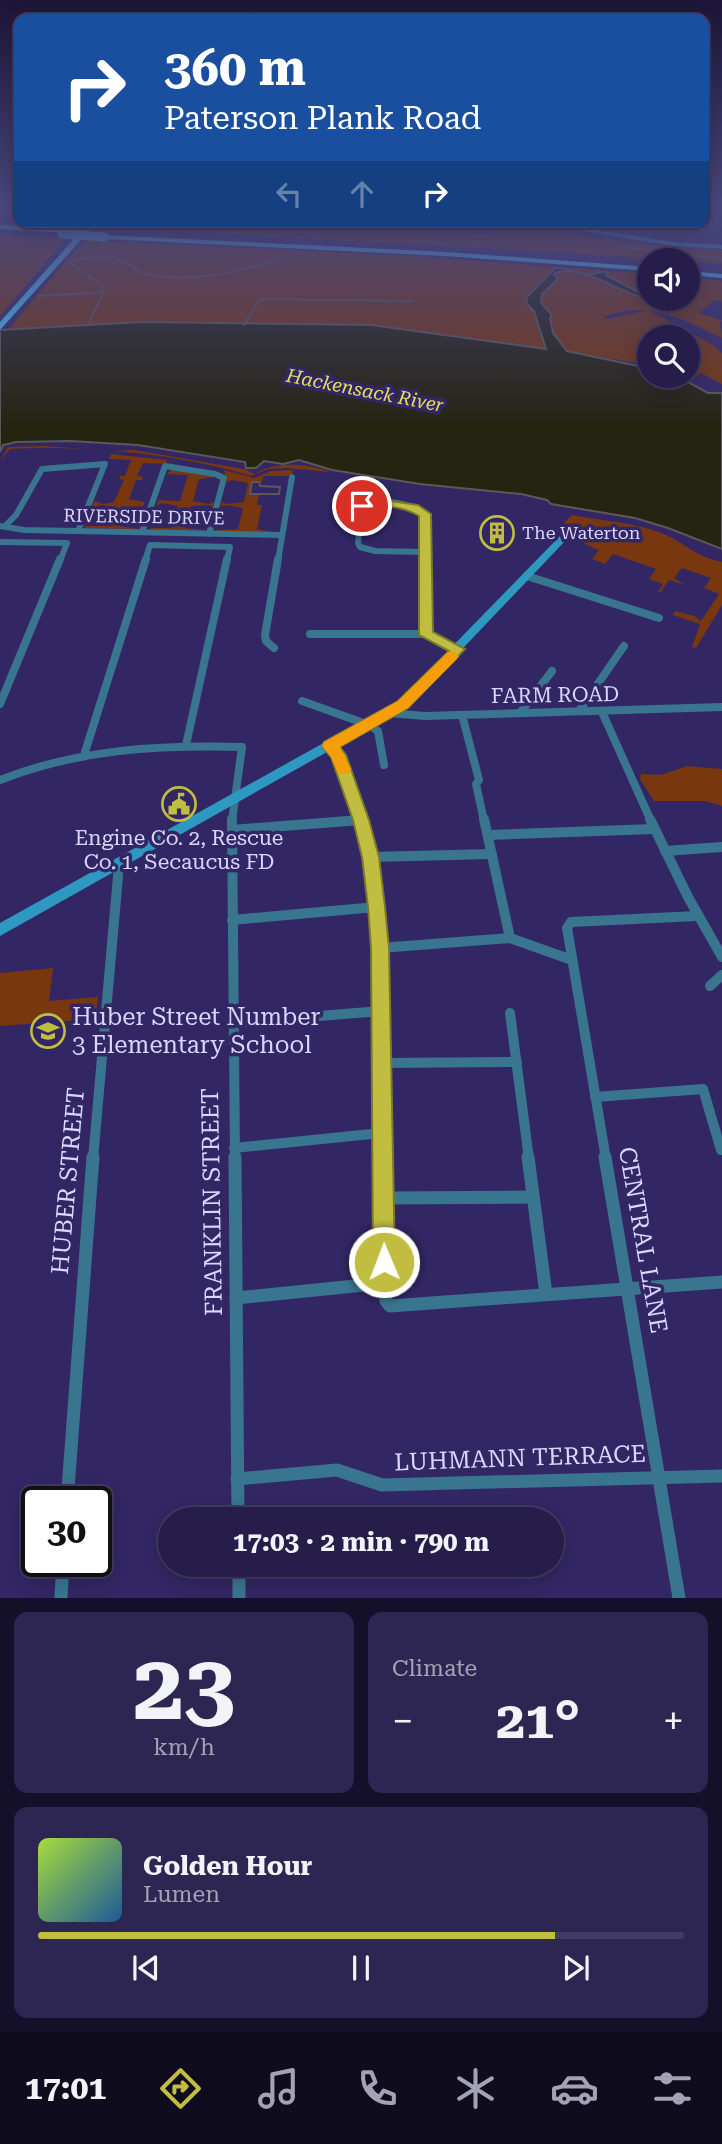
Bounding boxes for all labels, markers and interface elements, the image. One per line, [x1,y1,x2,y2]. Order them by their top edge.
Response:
text: 360 m [164,40,306,97]
icon: right [49,42,140,133]
text: Paterson Plank Road [164,99,481,137]
icon: left [270,175,308,213]
icon: ahead [343,175,381,213]
icon: right [416,175,454,213]
map controls [637,248,700,388]
button: sound [637,248,700,311]
button: search [637,325,700,388]
water label: Hackensack River [283,364,446,417]
pin [332,476,392,536]
icon: arrive [343,487,381,525]
street label: RIVERSIDE DRIVE [63,505,225,528]
building icon: The Waterton [478,514,516,552]
place label: The Waterton [522,522,641,543]
street label: FARM ROAD [491,682,619,708]
public building icon: Engine Co. 2, Rescue Co. 1, Secaucus FD [160,785,198,823]
place label: Engine Co. 2, Rescue Co. 1, Secaucus FD [75,826,283,874]
place label: Huber Street Number 3 Elementary School [72,1003,320,1059]
school or university icon: Huber Street Number 3 Elementary School [29,1012,67,1050]
street label: HUBER STREET [46,1086,90,1276]
street label: FRANKLIN STREET [196,1088,228,1316]
street label: CENTRAL LANE [613,1145,673,1335]
position arrow [347,1225,421,1299]
street label: LUHMANN TERRACE [394,1440,646,1476]
speed limit sign: 30 [21,1486,112,1577]
text: 17:03 · 2 min · 790 m [233,1527,489,1557]
text: 23 [133,1635,235,1741]
text: Climate [392,1655,477,1682]
text: 21° [496,1690,580,1751]
text: − [392,1699,413,1743]
text: + [663,1699,684,1743]
text: km/h [153,1734,215,1761]
text: Golden Hour [143,1851,312,1881]
text: Lumen [143,1881,220,1908]
icon: previous [127,1949,165,1987]
icon: pause [342,1949,380,1987]
icon: next [557,1949,595,1987]
icon: directions [156,2064,205,2113]
icon: music [254,2064,303,2113]
icon: phone [353,2064,402,2113]
icon: climate [451,2064,500,2113]
icon: car [550,2064,599,2113]
icon: filters [648,2064,697,2113]
text: 17:01 [25,2069,106,2107]

